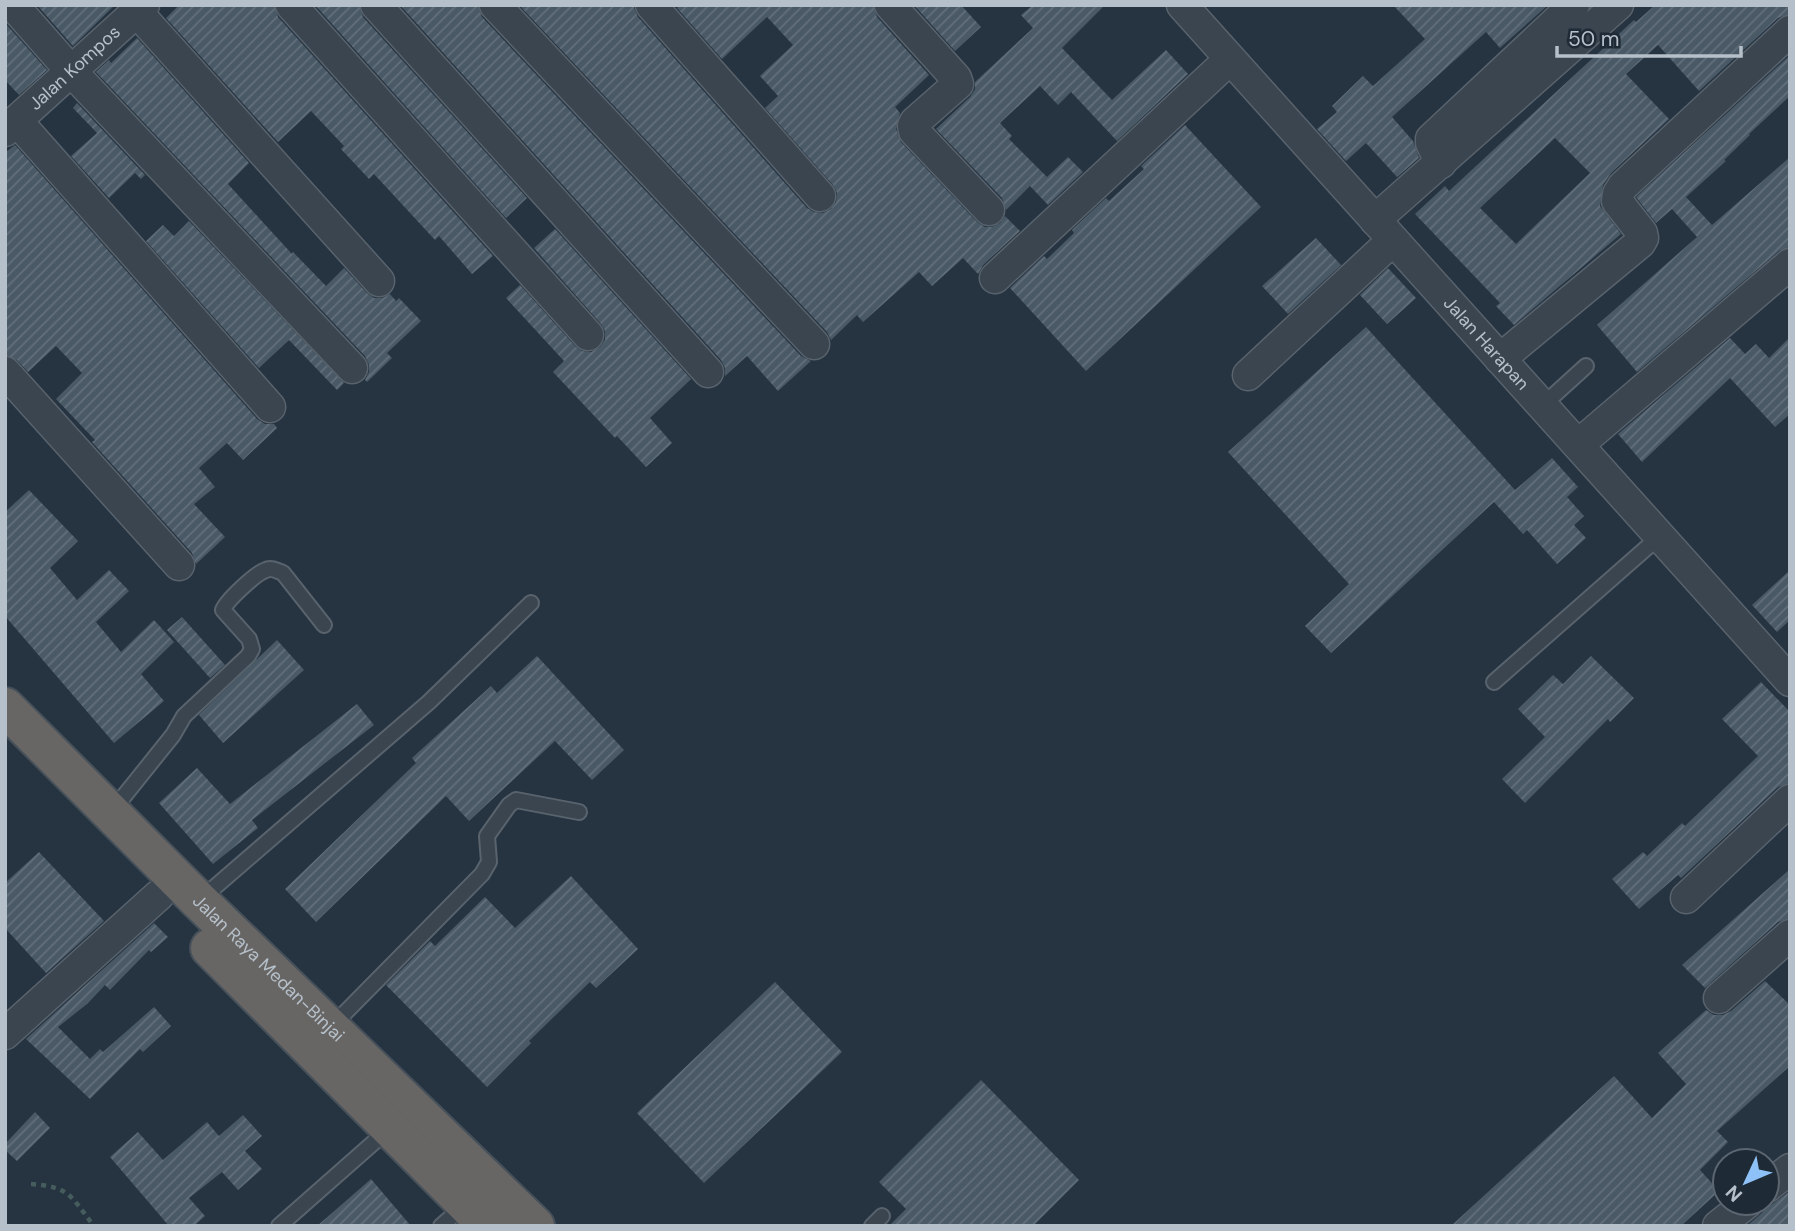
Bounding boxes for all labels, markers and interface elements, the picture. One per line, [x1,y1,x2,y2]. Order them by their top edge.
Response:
scale bar [1557,14,1741,58]
street label: Jalan Kompos [24,20,125,116]
text: 50 m [1568,25,1619,53]
street label: Jalan Harapan [1438,292,1535,395]
street label: Jalan Raya Medan-Binjai [187,889,350,1047]
north arrow [1711,1147,1781,1217]
text: N [1720,1180,1748,1207]

